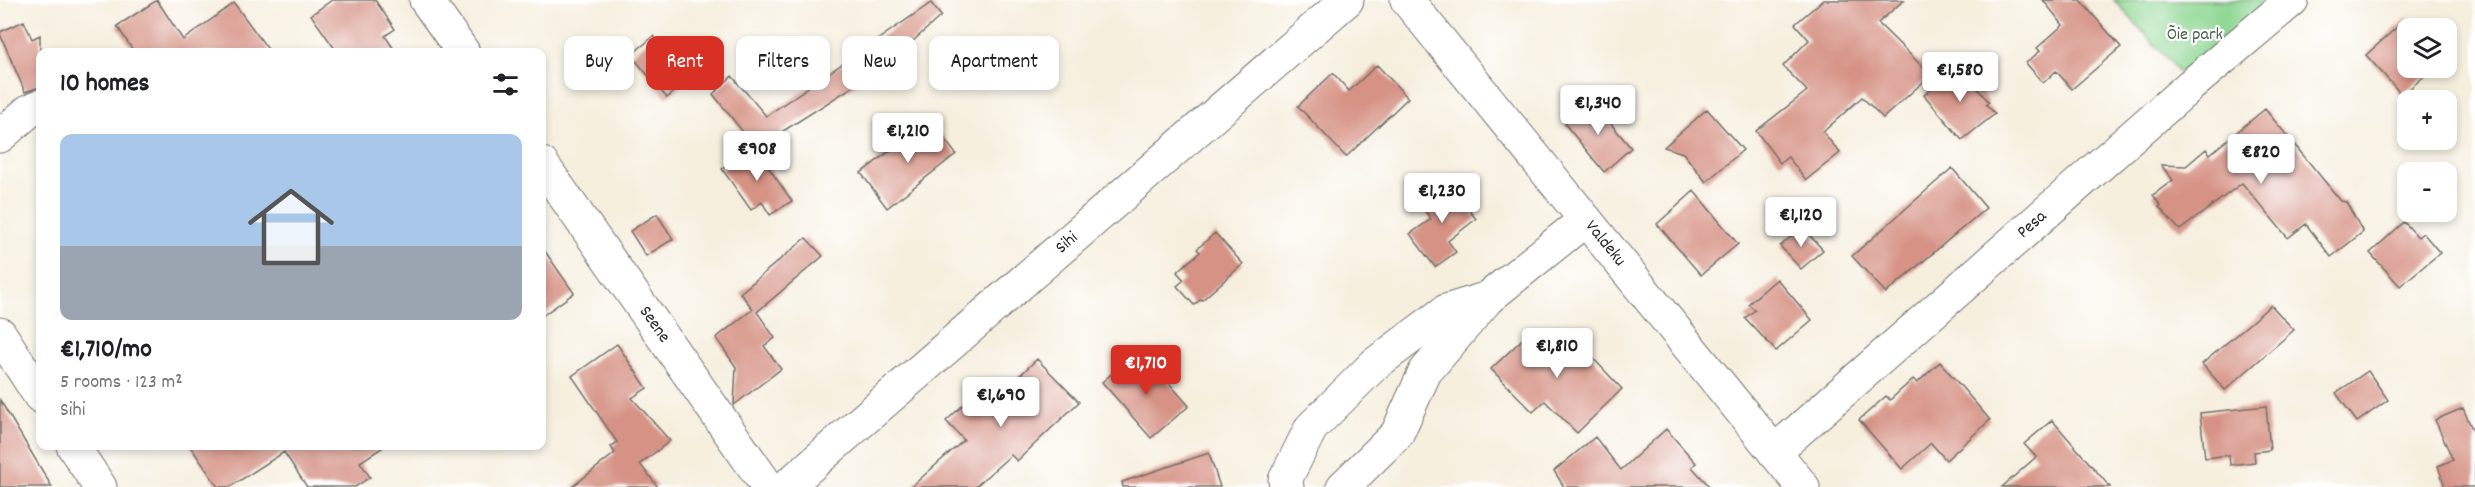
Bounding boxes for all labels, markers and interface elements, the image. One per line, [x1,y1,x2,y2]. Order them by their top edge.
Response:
map controls [2397,18,2457,222]
button: layers [2397,18,2457,78]
park label: Õie park [2167,23,2223,48]
chip: Buy [564,36,634,90]
chip: Rent [646,36,724,90]
chip: Filters [736,36,830,90]
chip: New [842,36,917,90]
chip: Apartment [929,36,1059,90]
pin: €1,580 [1911,52,2009,103]
text: €1,580 [1936,57,1984,85]
text: 10 homes [60,66,150,103]
icon: filters [489,68,522,101]
pin: €1,340 [1549,85,1647,136]
text: €1,340 [1574,90,1622,118]
button: + [2397,90,2457,150]
pin: €1,210 [859,113,957,164]
text: €1,210 [886,118,930,146]
pin: €908 [721,131,793,182]
pin: €820 [2225,134,2297,185]
text: €908 [737,136,777,164]
text: €820 [2242,139,2280,167]
button: − [2397,162,2457,222]
icon: home [237,173,345,281]
pin: €1,230 [1393,173,1491,224]
text: €1,230 [1418,178,1466,206]
pin: €1,120 [1752,197,1850,248]
text: €1,120 [1779,202,1823,230]
street label: Pesa [2012,204,2053,245]
street label: Valdeku [1579,215,1632,272]
street label: Sihi [1050,226,1084,260]
street label: Seene [633,301,676,348]
pin: €1,810 [1508,328,1606,379]
text: €1,710/mo [60,332,152,369]
text: €1,810 [1536,333,1578,361]
pin: €1,710 [1097,345,1195,396]
text: €1,710 [1125,350,1167,378]
text: 5 rooms · 123 m² [60,369,183,397]
pin: €1,690 [952,377,1050,428]
text: €1,690 [976,382,1026,410]
text: Sihi [60,397,85,425]

